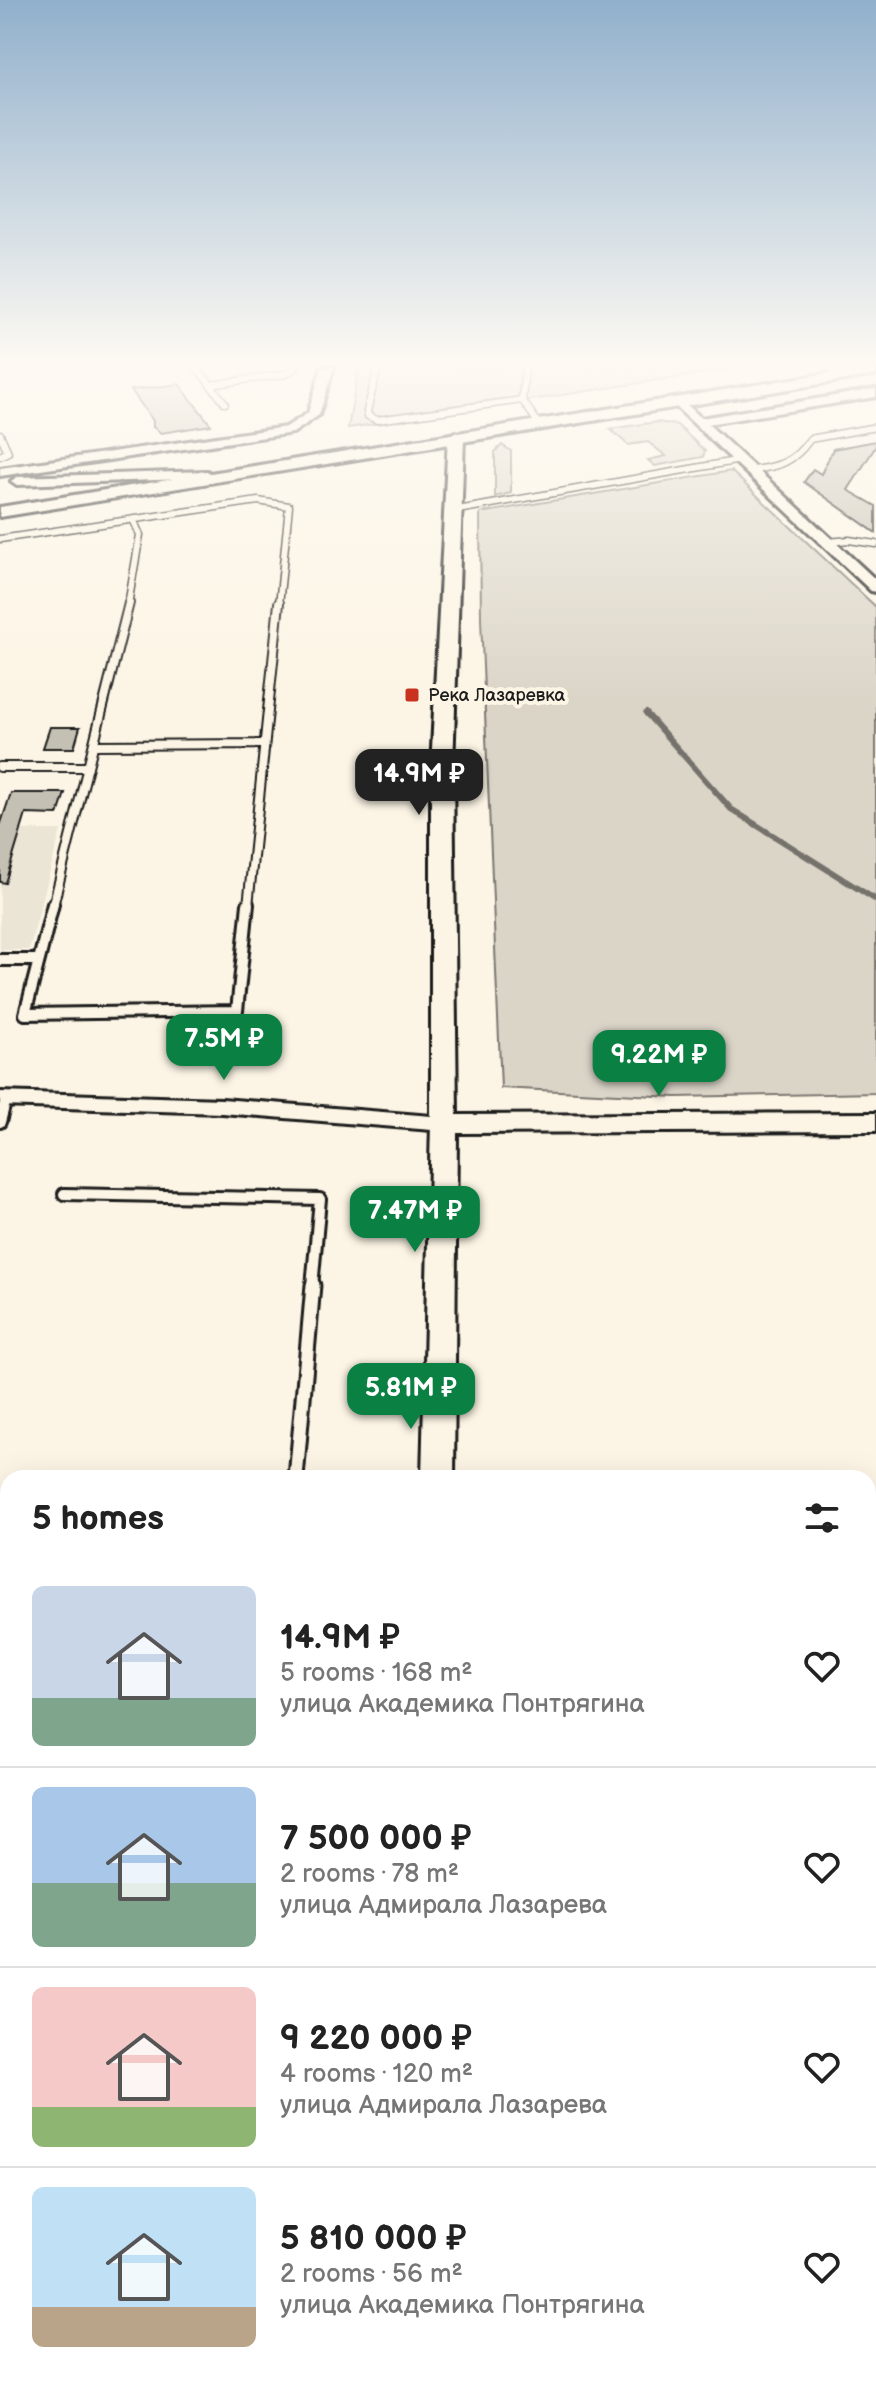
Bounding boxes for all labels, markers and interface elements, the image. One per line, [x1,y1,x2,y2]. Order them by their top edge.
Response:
place label: Река Лазаревка [428,685,565,706]
marker: Река Лазаревка [403,686,421,704]
pin: 14.9M ₽ [345,749,493,817]
text: 14.9M ₽ [373,759,465,790]
pin: 7.5M ₽ [159,1014,289,1082]
text: 7.5M ₽ [184,1024,264,1055]
pin: 9.22M ₽ [585,1030,733,1098]
text: 9.22M ₽ [611,1040,707,1071]
pin: 7.47M ₽ [341,1186,489,1254]
text: 7.47M ₽ [368,1196,462,1227]
pin: 5.81M ₽ [337,1363,485,1431]
text: 5.81M ₽ [365,1373,457,1404]
icon: filters [800,1496,844,1540]
text: 5 homes [32,1498,164,1539]
text: 14.9M ₽ [280,1617,400,1658]
icon: home [96,1618,192,1714]
icon: heart [800,1644,844,1688]
text: 5 rooms · 168 m² [280,1658,473,1689]
text: улица Академика Понтрягина [280,1689,645,1720]
text: 7 500 000 ₽ [280,1818,472,1859]
icon: home [96,1819,192,1915]
icon: heart [800,1845,844,1889]
text: 2 rooms · 78 m² [280,1859,459,1890]
text: улица Адмирала Лазарева [280,1890,607,1921]
text: 9 220 000 ₽ [280,2018,472,2059]
icon: home [96,2019,192,2115]
icon: heart [800,2045,844,2089]
text: 4 rooms · 120 m² [280,2059,473,2090]
text: улица Адмирала Лазарева [280,2090,607,2121]
text: 5 810 000 ₽ [280,2218,466,2259]
icon: home [96,2219,192,2315]
icon: heart [800,2245,844,2289]
text: 2 rooms · 56 m² [280,2259,463,2290]
text: улица Академика Понтрягина [280,2290,645,2321]

